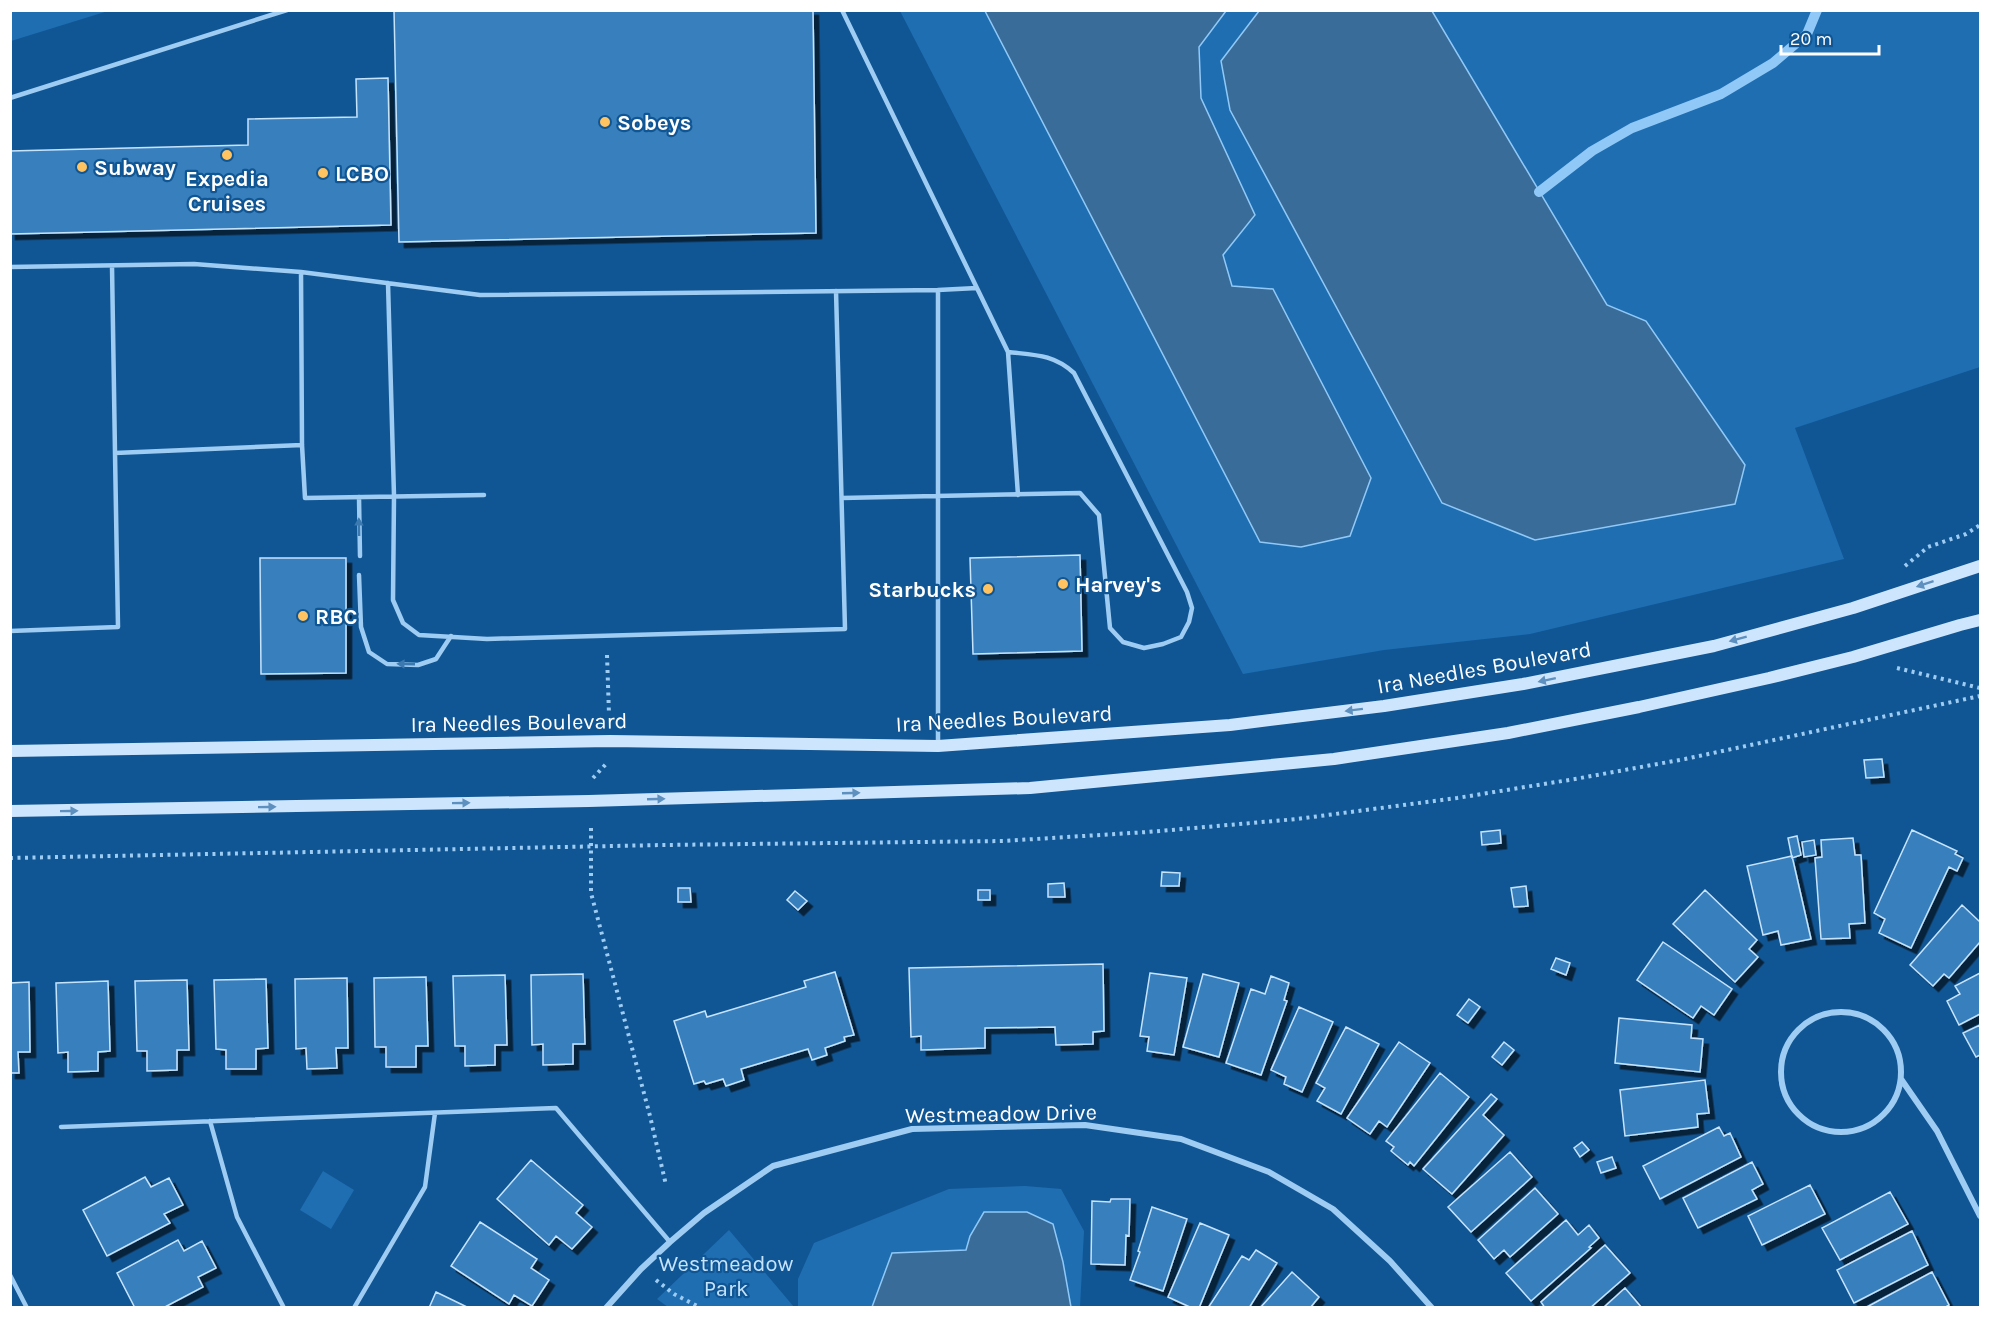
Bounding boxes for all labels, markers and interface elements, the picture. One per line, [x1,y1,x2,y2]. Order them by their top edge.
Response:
scale bar [1781,18,1878,56]
text: 20 m [1790,28,1832,50]
place label: Sobeys [617,110,691,136]
marker: Sobeys [598,115,612,129]
marker: Expedia Cruises [220,148,234,162]
place label: Subway [94,155,176,181]
marker: Subway [75,160,89,174]
place label: LCBO [335,161,389,187]
place label: Expedia Cruises [185,166,269,217]
marker: LCBO [316,166,330,180]
one-way arrow [354,517,364,536]
place label: Harvey's [1075,572,1162,598]
place label: Starbucks [868,577,976,603]
marker: Harvey's [1056,577,1070,591]
one-way arrow [1916,580,1934,590]
marker: Starbucks [981,582,995,596]
place label: RBC [315,604,357,630]
marker: RBC [296,609,310,623]
one-way arrow [1729,635,1747,644]
street label: Ira Needles Boulevard [1375,636,1593,700]
one-way arrow [396,660,415,669]
one-way arrow [1538,675,1556,685]
street label: Ira Needles Boulevard [895,700,1113,738]
one-way arrow [1345,705,1364,715]
street label: Ira Needles Boulevard [410,708,628,738]
one-way arrow [842,789,861,798]
one-way arrow [647,794,666,804]
one-way arrow [452,799,471,808]
one-way arrow [257,802,276,812]
one-way arrow [59,806,78,815]
street label: Westmeadow Drive [905,1099,1097,1129]
park label: Westmeadow Park [658,1251,794,1302]

